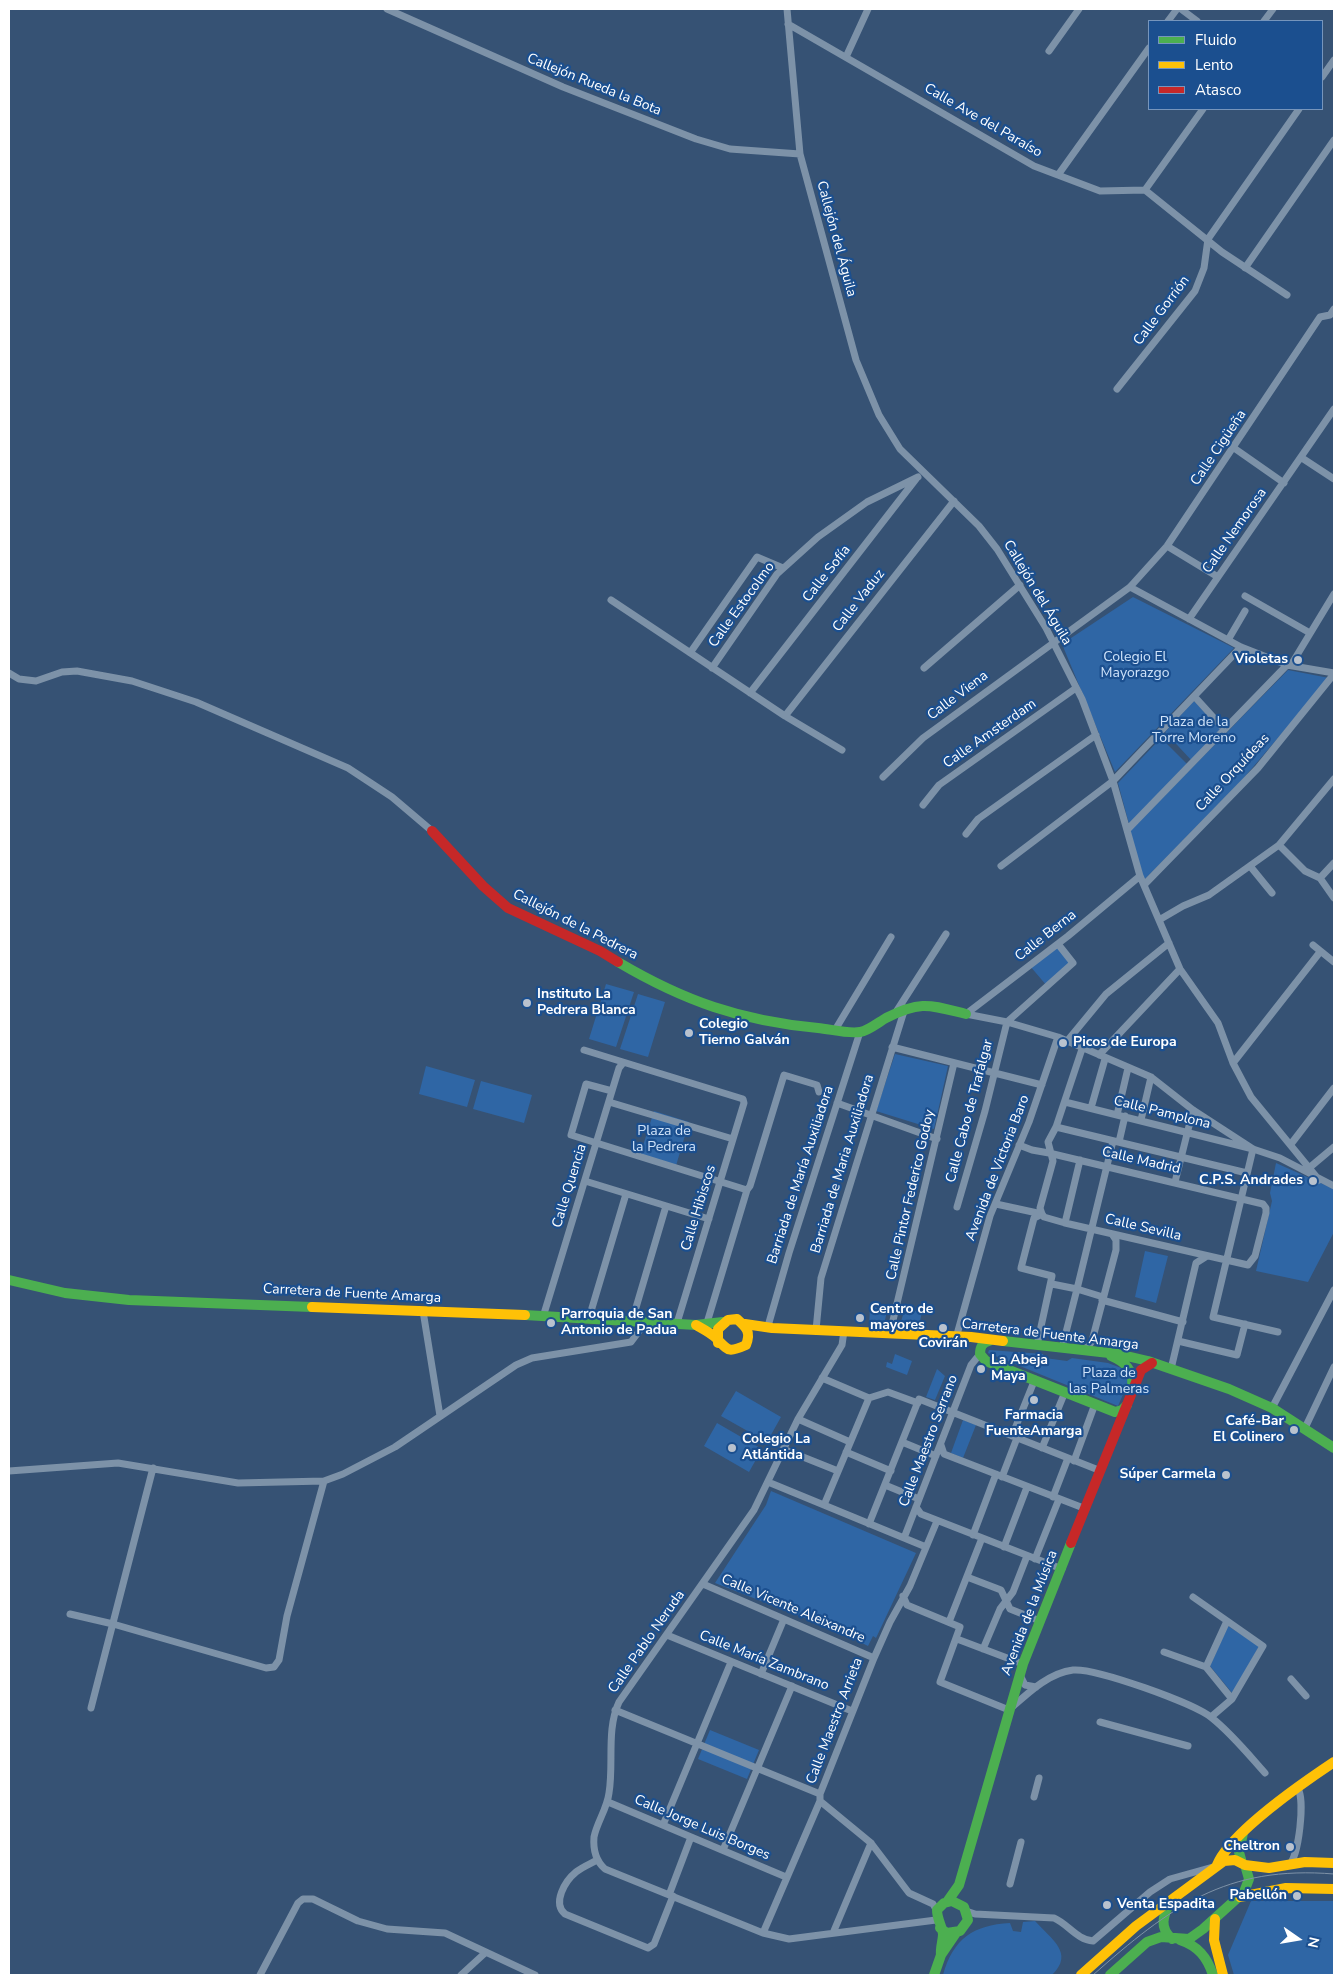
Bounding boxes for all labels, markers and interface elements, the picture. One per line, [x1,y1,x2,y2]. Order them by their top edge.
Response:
legend [1148,20,1323,110]
text: Fluido [1195,30,1237,50]
street label: Callejón Rueda la Bota [524,50,664,120]
text: Lento [1195,55,1233,75]
street label: Calle Ave del Paraíso [921,80,1045,162]
text: Atasco [1195,80,1241,100]
street label: Callejón del Águila [812,179,860,299]
street label: Calle Gorrión [1130,273,1194,349]
street label: Calle Cigüeña [1188,407,1250,489]
street label: Calle Nemorosa [1199,485,1271,577]
street label: Callejón del Águila [999,538,1075,648]
street label: Calle Sofía [800,542,854,606]
street label: Calle Estocolmo [705,559,779,651]
street label: Calle Vaduz [829,566,889,636]
park label: Colegio El Mayorazgo [1101,650,1169,682]
place label: Violetas [1235,652,1288,668]
marker: Violetas [1292,654,1304,666]
street label: Calle Viena [924,668,992,724]
street label: Calle Amsterdam [940,696,1040,772]
park label: Plaza de la Torre Moreno [1152,715,1236,748]
street label: Calle Orquídeas [1193,730,1273,816]
street label: Callejón de la Pedrera [510,886,640,964]
street label: Calle Berna [1012,907,1080,965]
place label: Instituto La Pedrera Blanca [537,987,636,1020]
marker: Instituto La Pedrera Blanca [521,997,533,1009]
place label: Colegio Tierno Galván [699,1017,790,1050]
marker: Colegio Tierno Galván [683,1027,695,1039]
place label: Picos de Europa [1073,1035,1177,1051]
marker: Picos de Europa [1057,1037,1069,1049]
street label: Calle Cabo de Trafalgar [943,1038,997,1184]
street label: Barriada de Maria Auxiliadora [808,1072,878,1256]
street label: Barriada de María Auxiliadora [764,1084,838,1266]
street label: Avenida de Victoria Baro [962,1093,1034,1243]
street label: Calle Pamplona [1112,1093,1212,1133]
street label: Calle Pintor Federico Godoy [883,1108,939,1282]
park label: Plaza de la Pedrera [632,1124,696,1156]
street label: Calle Quencia [549,1142,591,1230]
street label: Calle Madrid [1100,1144,1182,1178]
street label: Calle Hibiscos [678,1163,720,1253]
place label: C.P.S. Andrades [1199,1173,1303,1189]
marker: C.P.S. Andrades [1307,1175,1319,1187]
street label: Calle Sevilla [1103,1211,1183,1245]
street label: Carretera de Fuente Amarga [263,1281,441,1307]
place label: Centro de mayores [870,1302,933,1334]
place label: Parroquia de San Antonio de Padua [561,1307,677,1340]
marker: Centro de mayores [854,1312,866,1324]
street label: Carretera de Fuente Amarga [961,1316,1139,1354]
marker: Parroquia de San Antonio de Padua [545,1317,557,1329]
marker: Covirán [937,1322,949,1334]
place label: Covirán [918,1336,968,1352]
place label: La Abeja Maya [991,1353,1048,1385]
marker: La Abeja Maya [975,1363,987,1375]
park label: Plaza de las Palmeras [1069,1366,1149,1398]
street label: Calle Maestro Serrano [896,1373,962,1509]
marker: Farmacia FuenteAmarga [1028,1394,1040,1406]
place label: Farmacia FuenteAmarga [986,1408,1082,1440]
place label: Café-Bar El Colinero [1213,1414,1284,1446]
marker: Café-Bar El Colinero [1288,1424,1300,1436]
place label: Colegio La Atlántida [742,1432,810,1464]
marker: Colegio La Atlántida [726,1442,738,1454]
place label: Súper Carmela [1119,1467,1216,1483]
marker: Súper Carmela [1220,1469,1232,1481]
street label: Avenida de la Música [998,1548,1062,1678]
street label: Calle Vicente Aleixandre [719,1571,867,1647]
street label: Calle Pablo Neruda [605,1587,689,1697]
street label: Calle María Zambrano [697,1627,831,1695]
street label: Calle Maestro Arrieta [803,1656,867,1786]
street label: Calle Jorge Luis Borges [632,1792,772,1864]
place label: Cheltron [1223,1839,1280,1855]
marker: Cheltron [1284,1841,1296,1853]
place label: Pabellón [1229,1888,1287,1904]
marker: Pabellón [1291,1890,1303,1902]
place label: Venta Espadita [1117,1897,1215,1913]
marker: Venta Espadita [1101,1899,1113,1911]
north arrow [1273,1914,1323,1964]
text: N [1303,1935,1324,1950]

